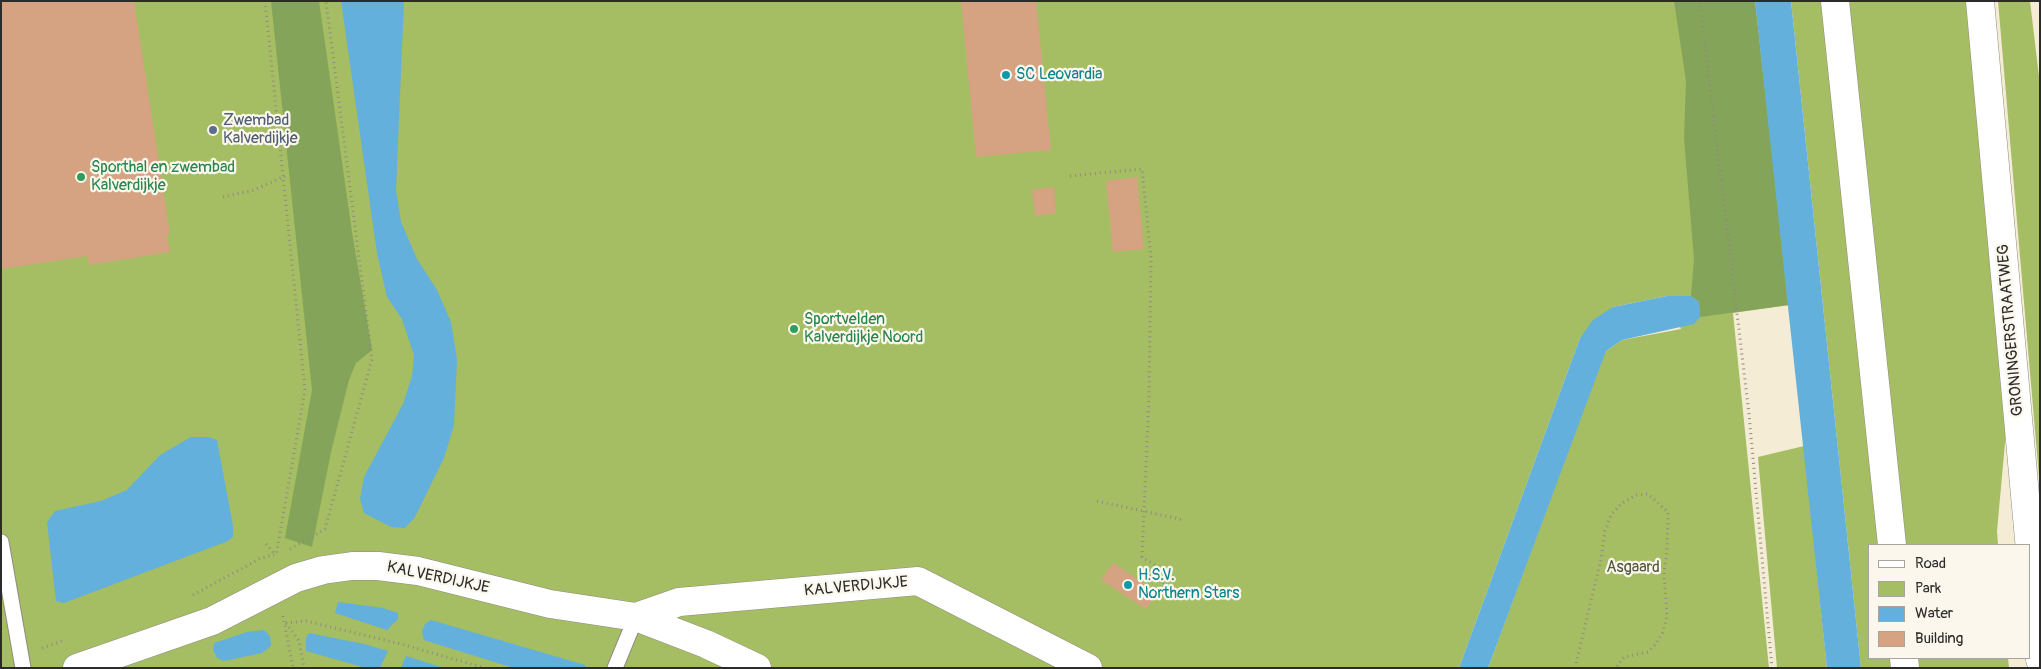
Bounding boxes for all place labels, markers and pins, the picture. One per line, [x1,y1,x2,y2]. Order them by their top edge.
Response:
place label: SC Leovardia [1016,65,1102,85]
marker: SC Leovardia [1000,69,1012,81]
place label: Zwembad Kalverdijkje [223,111,298,149]
marker: Zwembad Kalverdijkje [207,124,219,136]
place label: Sporthal en zwembad Kalverdijkje [91,158,235,196]
marker: Sporthal en zwembad Kalverdijkje [75,171,87,183]
place label: Sportvelden Kalverdijkje Noord [804,310,923,348]
marker: Sportvelden Kalverdijkje Noord [788,323,800,335]
place label: H.S.V. Northern Stars [1138,566,1239,604]
marker: H.S.V. Northern Stars [1122,579,1134,591]

